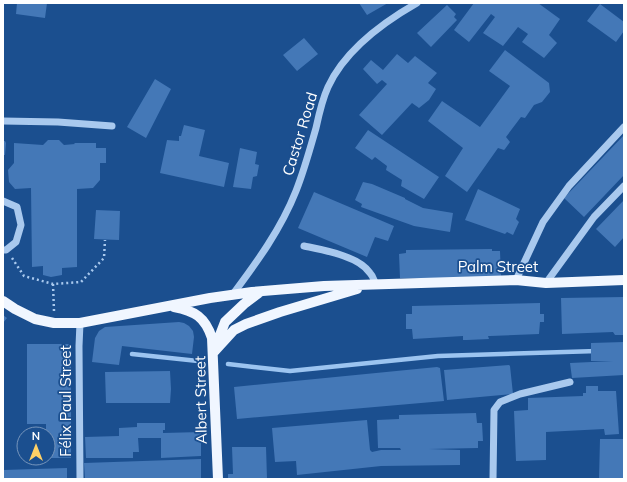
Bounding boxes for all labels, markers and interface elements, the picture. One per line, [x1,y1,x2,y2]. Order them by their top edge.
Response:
street label: Castor Road [278,90,321,178]
street label: Palm Street [458,257,538,276]
street label: Félix Paul Street [56,345,75,457]
street label: Albert Street [190,356,211,444]
north arrow [16,426,56,466]
text: N [32,429,40,443]

